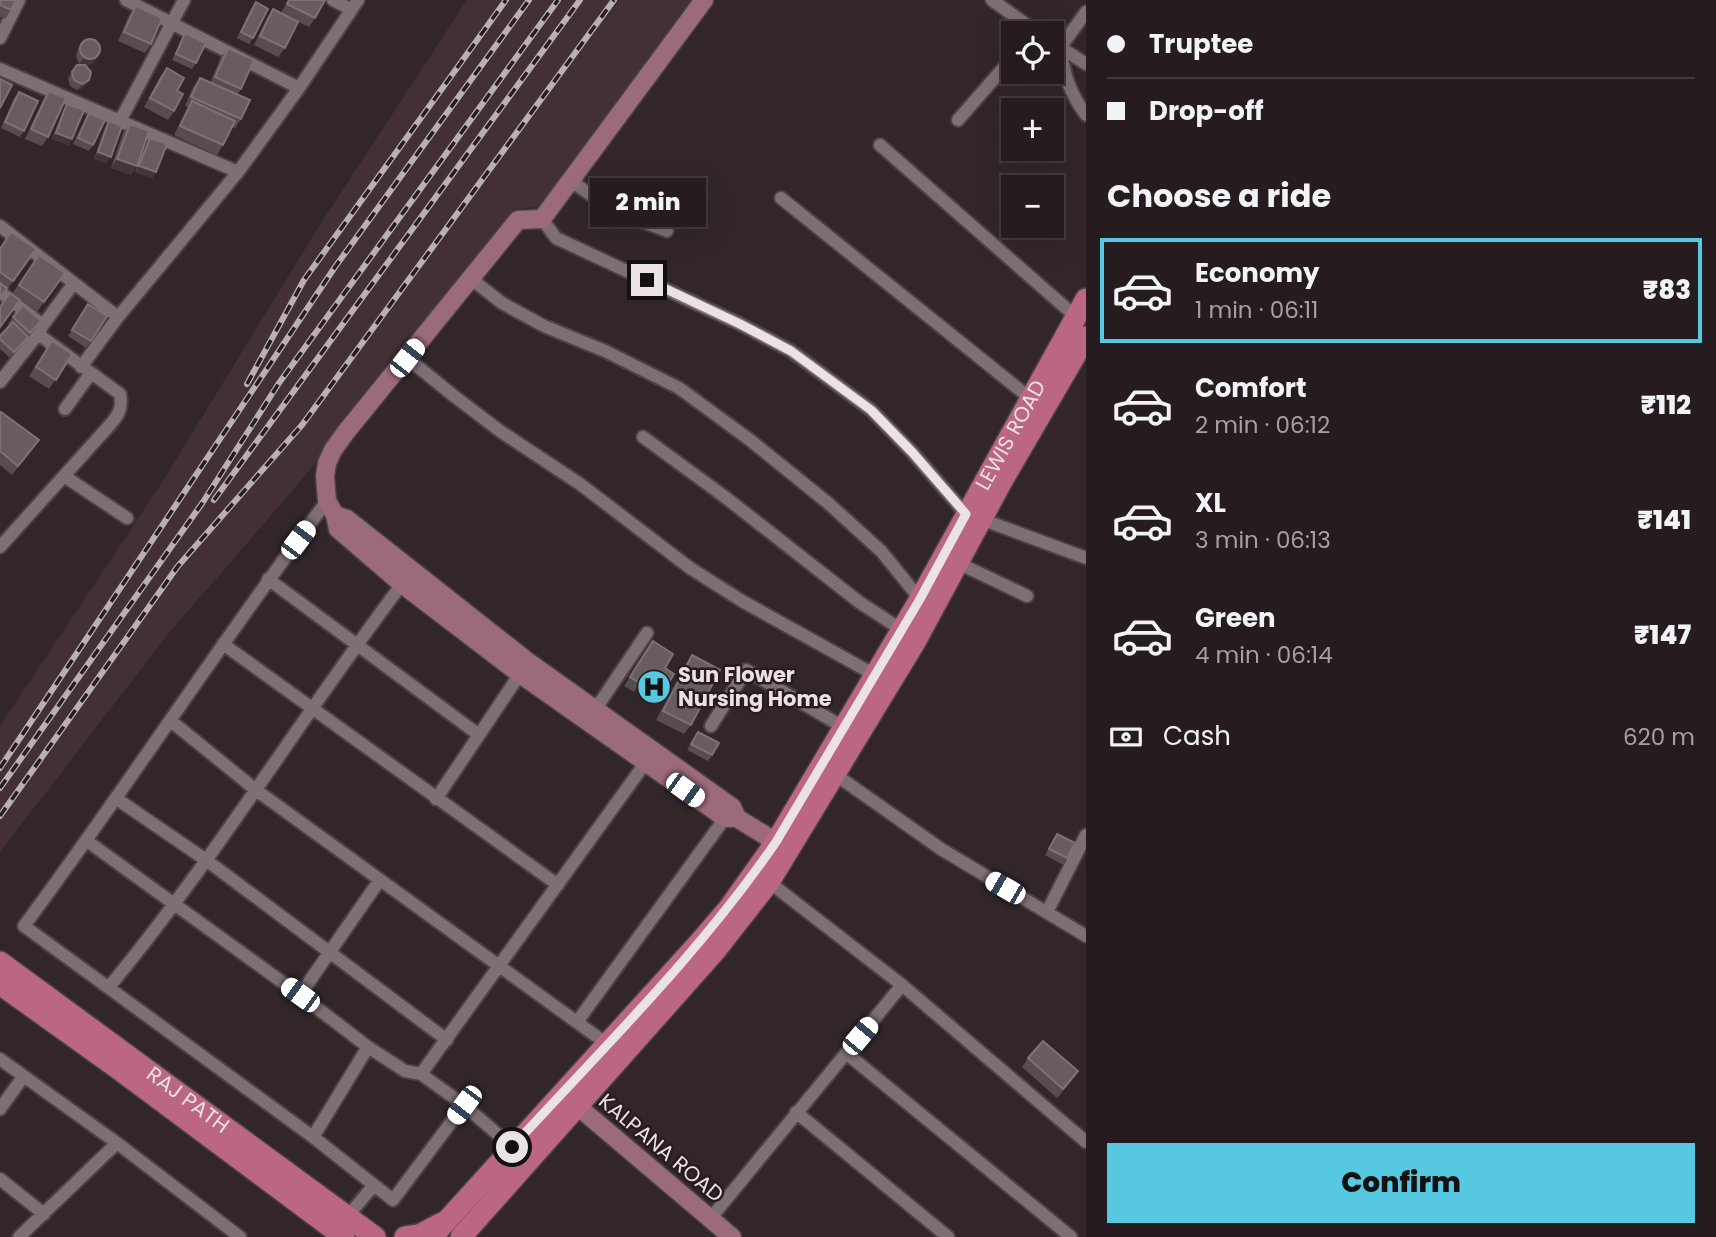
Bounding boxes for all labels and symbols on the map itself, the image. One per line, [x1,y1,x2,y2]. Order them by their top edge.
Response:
callout: 2 min [589,178,705,228]
route end [631,264,663,296]
car [386,335,429,381]
street label: LEWIS ROAD [968,375,1052,495]
car [277,517,320,563]
place label: Sun Flower Nursing Home [678,660,832,713]
hospital icon: Sun Flower Nursing Home [635,668,673,706]
car [662,769,709,811]
car [982,868,1029,908]
car [277,974,324,1016]
car [839,1013,882,1059]
street label: RAJ PATH [141,1059,235,1139]
car [443,1082,486,1128]
street label: KALPANA ROAD [593,1087,730,1209]
route start [496,1131,528,1163]

